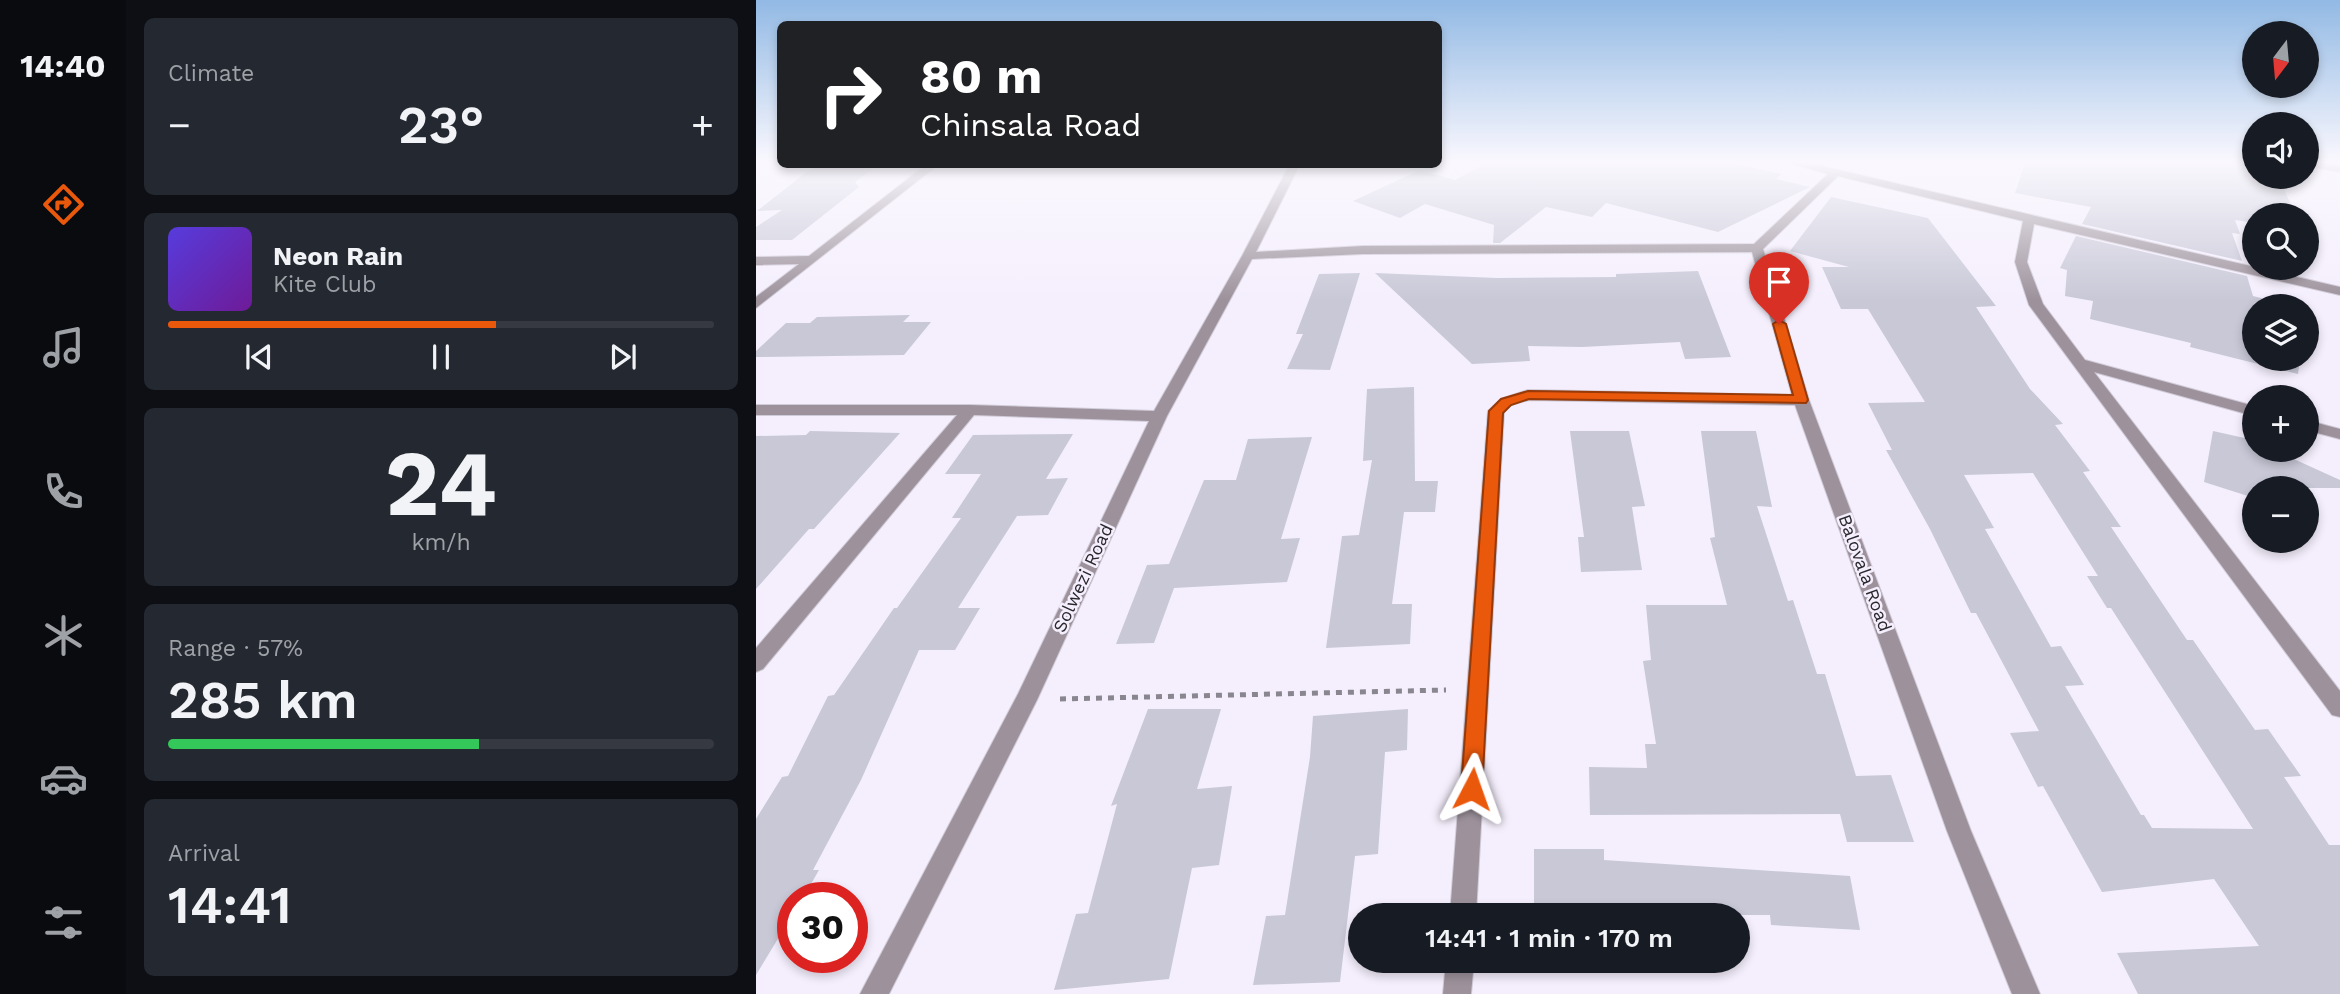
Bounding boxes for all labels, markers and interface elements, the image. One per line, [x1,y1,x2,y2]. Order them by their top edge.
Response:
north arrow [2242,21,2319,98]
map controls [2242,21,2319,553]
text: 14:40 [20,47,106,85]
text: 80 m [920,47,1042,105]
icon: right [805,49,896,140]
text: Climate [168,60,254,87]
text: 23° [398,95,484,156]
text: − [168,103,191,147]
text: + [691,103,714,147]
text: Chinsala Road [920,106,1141,144]
button: sound [2242,112,2319,189]
icon: directions [39,180,88,229]
button: search [2242,203,2319,280]
text: Neon Rain [273,241,403,271]
pin [1749,252,1809,324]
icon: arrive [1760,263,1798,301]
text: Kite Club [273,271,376,298]
button: layers [2242,294,2319,371]
icon: music [39,323,88,372]
icon: previous [240,338,278,376]
icon: pause [422,338,460,376]
icon: next [604,338,642,376]
button: + [2242,385,2319,462]
text: 24 [385,430,497,537]
icon: phone [39,467,88,516]
button: − [2242,476,2319,553]
street label: Balovala Road [1835,511,1896,634]
street label: Solwezi Road [1048,520,1117,635]
text: km/h [411,529,471,556]
icon: climate [39,611,88,660]
text: Range · 57% [168,635,303,662]
text: 285 km [168,670,358,731]
position arrow [1435,752,1509,826]
icon: car [39,754,88,803]
text: Arrival [168,840,240,867]
text: 14:41 [168,875,292,936]
speed limit sign: 30 [777,882,868,973]
icon: filters [39,898,88,947]
text: 14:41 · 1 min · 170 m [1425,923,1673,953]

